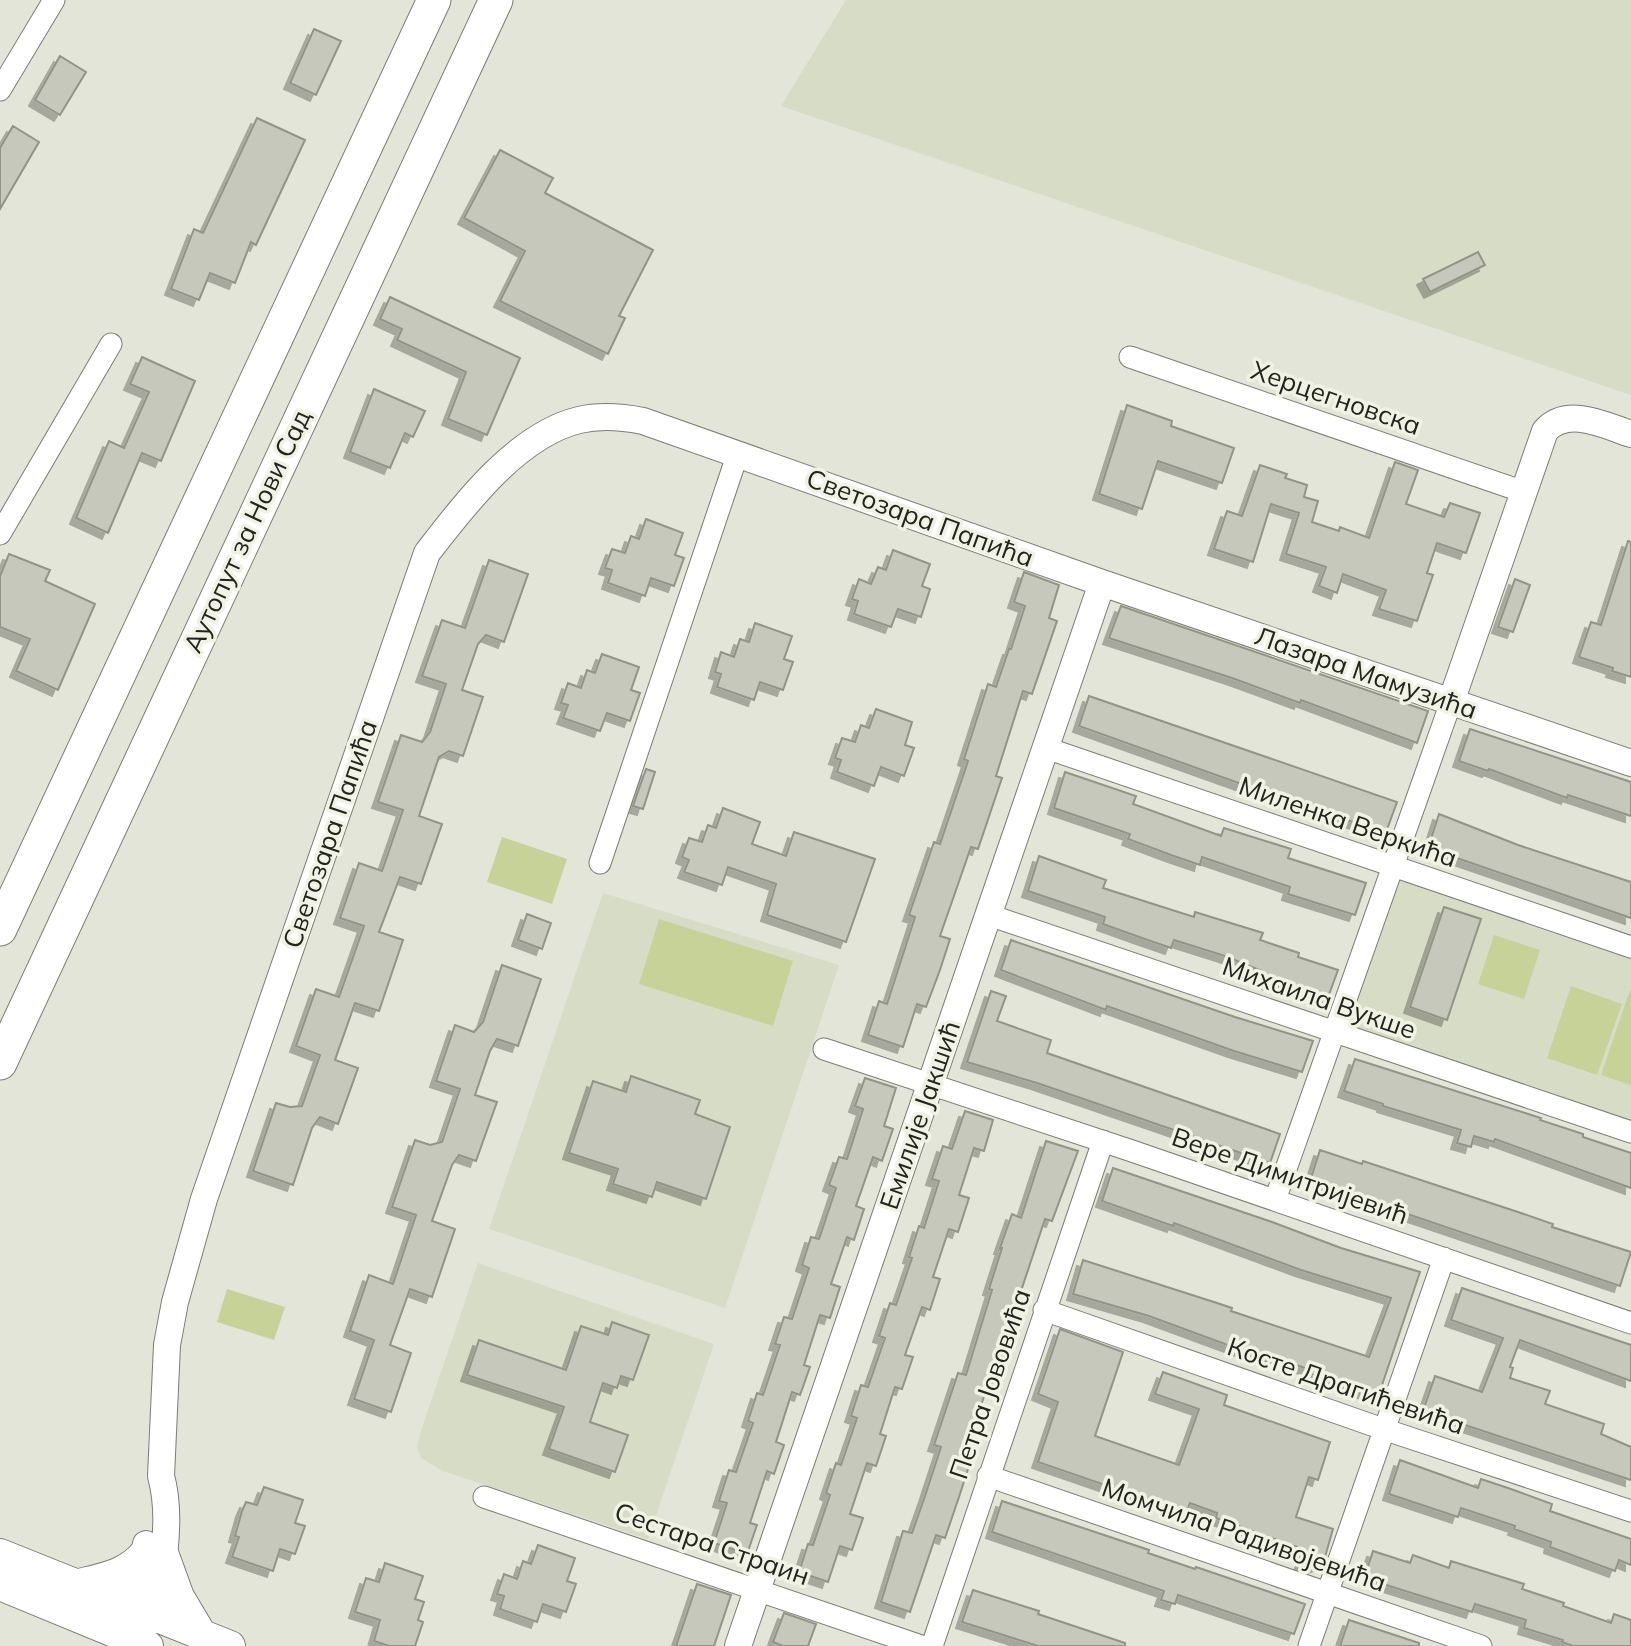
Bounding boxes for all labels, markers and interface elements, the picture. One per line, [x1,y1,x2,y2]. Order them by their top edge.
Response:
street label: Херцегновска [1247,353,1425,442]
street label: Аутопут за Нови Сад [176,404,317,658]
street label: Светозара Папића [802,461,1038,574]
street label: Лазара Мамузића [1251,619,1482,726]
street label: Светозара Папића [275,715,384,952]
street label: Миленка Веркића [1235,769,1461,874]
street label: Михаила Вукше [1218,949,1420,1046]
street label: Емилије Јакшић [872,1016,967,1213]
street label: Вере Димитријевић [1168,1120,1413,1231]
street label: Петра Јововића [941,1284,1038,1483]
street label: Косте Драгићевића [1223,1329,1469,1442]
street label: Момчила Радивојевића [1098,1470,1391,1599]
street label: Сестара Страин [611,1495,814,1592]

